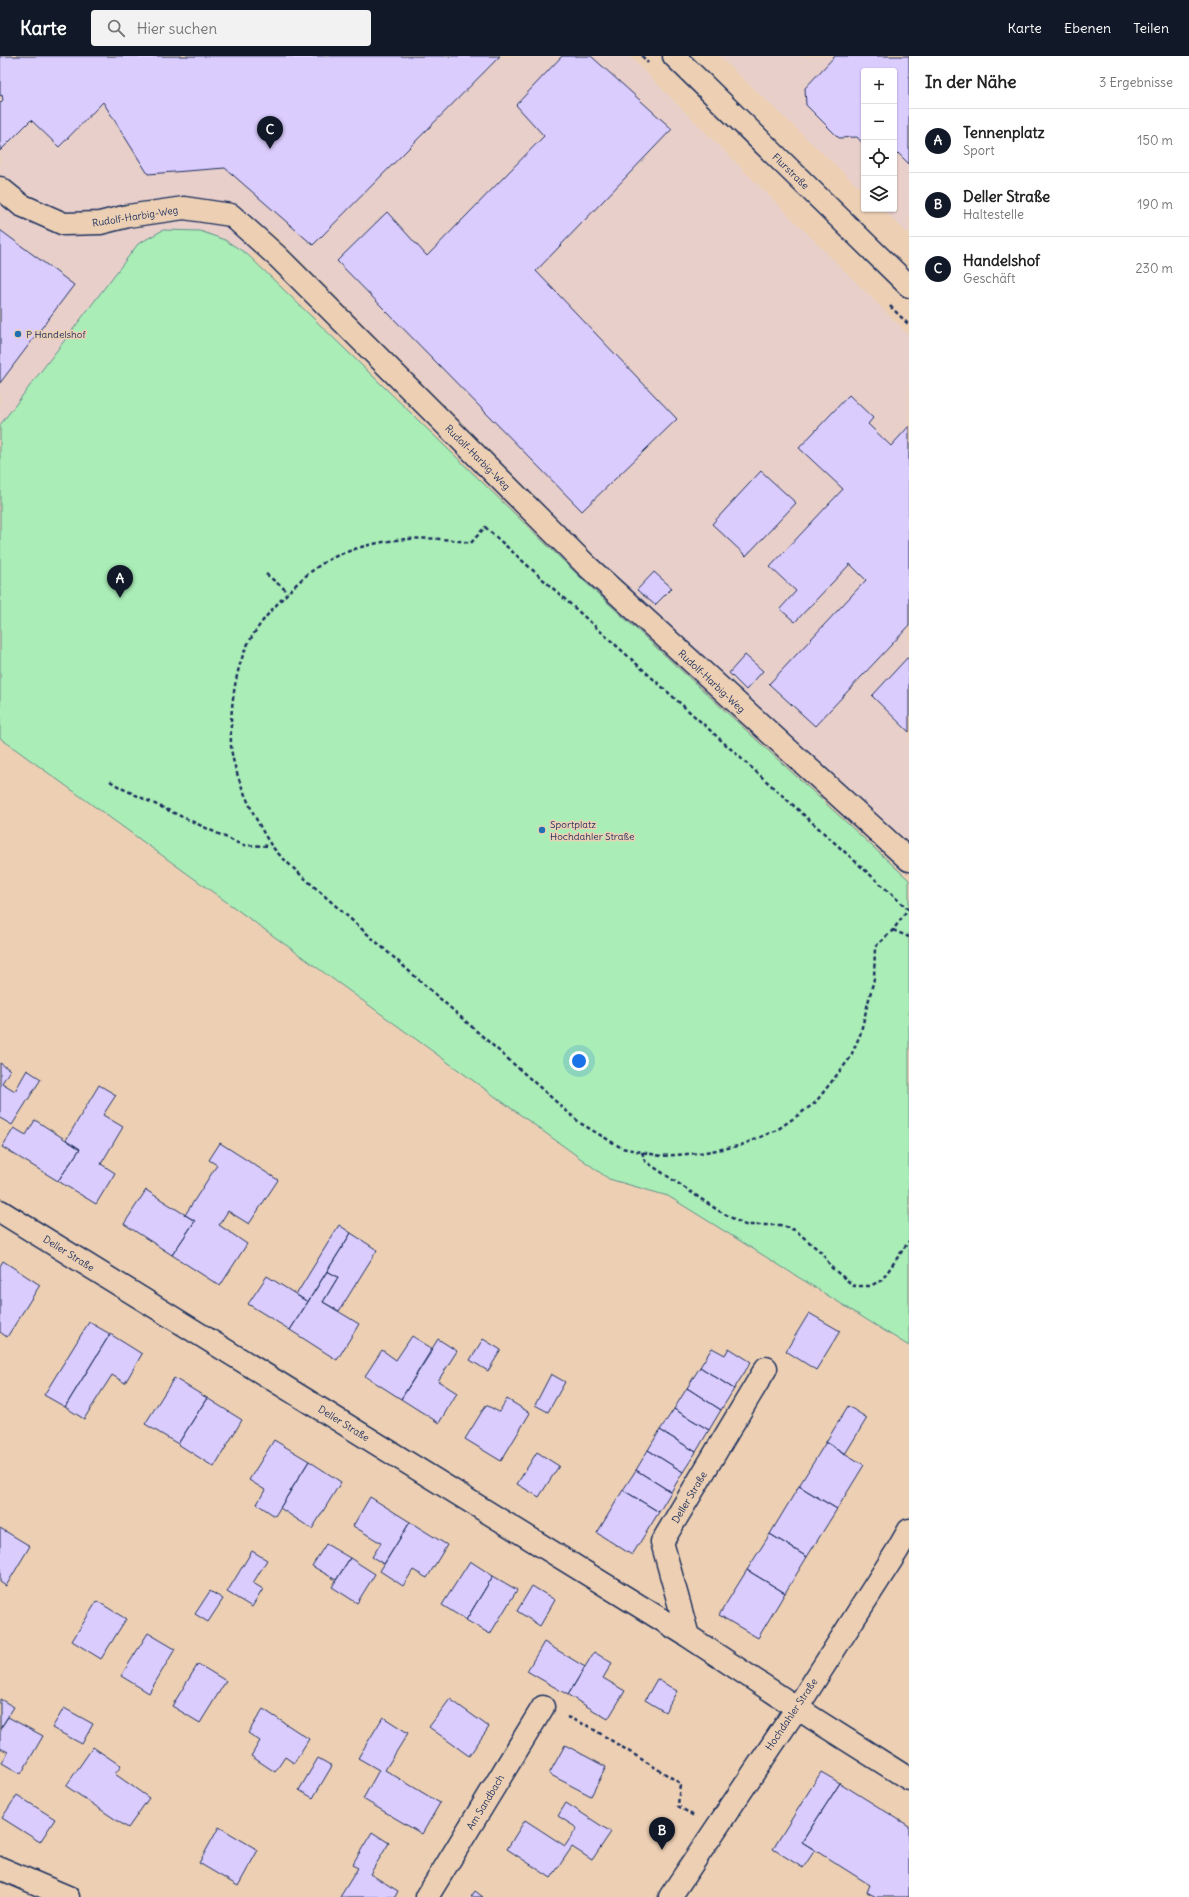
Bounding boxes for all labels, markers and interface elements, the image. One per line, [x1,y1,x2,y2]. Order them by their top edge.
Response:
search box [91,10,371,46]
text: Karte [20,16,67,40]
icon: search [105,17,127,39]
text: Hier suchen [137,19,217,38]
text: Karte [1008,19,1042,37]
text: Ebenen [1064,19,1111,37]
text: Teilen [1133,19,1169,37]
map controls [861,68,897,212]
button: + [861,68,897,104]
text: In der Nähe [925,71,1017,93]
text: 3 Ergebnisse [1099,74,1173,91]
button: − [861,104,897,140]
pin: C [257,116,283,149]
text: Tennenplatz [963,123,1045,142]
text: A [934,132,942,149]
text: 150 m [1137,132,1173,149]
button: locate [861,140,897,176]
text: Sport [963,142,995,159]
street label: Flurstraße [770,151,812,192]
button: layers [861,176,897,212]
text: Deller Straße [963,187,1050,206]
text: B [934,196,942,213]
text: 190 m [1137,196,1173,213]
street label: Rudolf-Harbig-Weg [91,203,179,230]
text: Haltestelle [963,206,1024,223]
text: Handelshof [963,251,1040,270]
text: C [934,260,942,277]
text: 230 m [1135,260,1173,277]
text: Geschäft [963,270,1015,287]
place label: P Handelshof [26,328,86,341]
marker: P Handelshof [13,329,23,339]
street label: Rudolf-Harbig-Weg [442,422,513,493]
pin: A [107,565,133,598]
street label: Rudolf-Harbig-Weg [675,647,748,716]
place label: Sportplatz Hochdahler Straße [550,818,634,843]
marker: Sportplatz Hochdahler Straße [537,825,547,835]
your location [569,1051,589,1071]
street label: Deller Straße [41,1233,97,1274]
street label: Deller Straße [316,1403,372,1444]
street label: Deller Straße [669,1469,710,1526]
street label: Hochdahler Straße [762,1676,820,1753]
street label: Am Sandbach [464,1772,507,1832]
pin: B [649,1817,675,1850]

